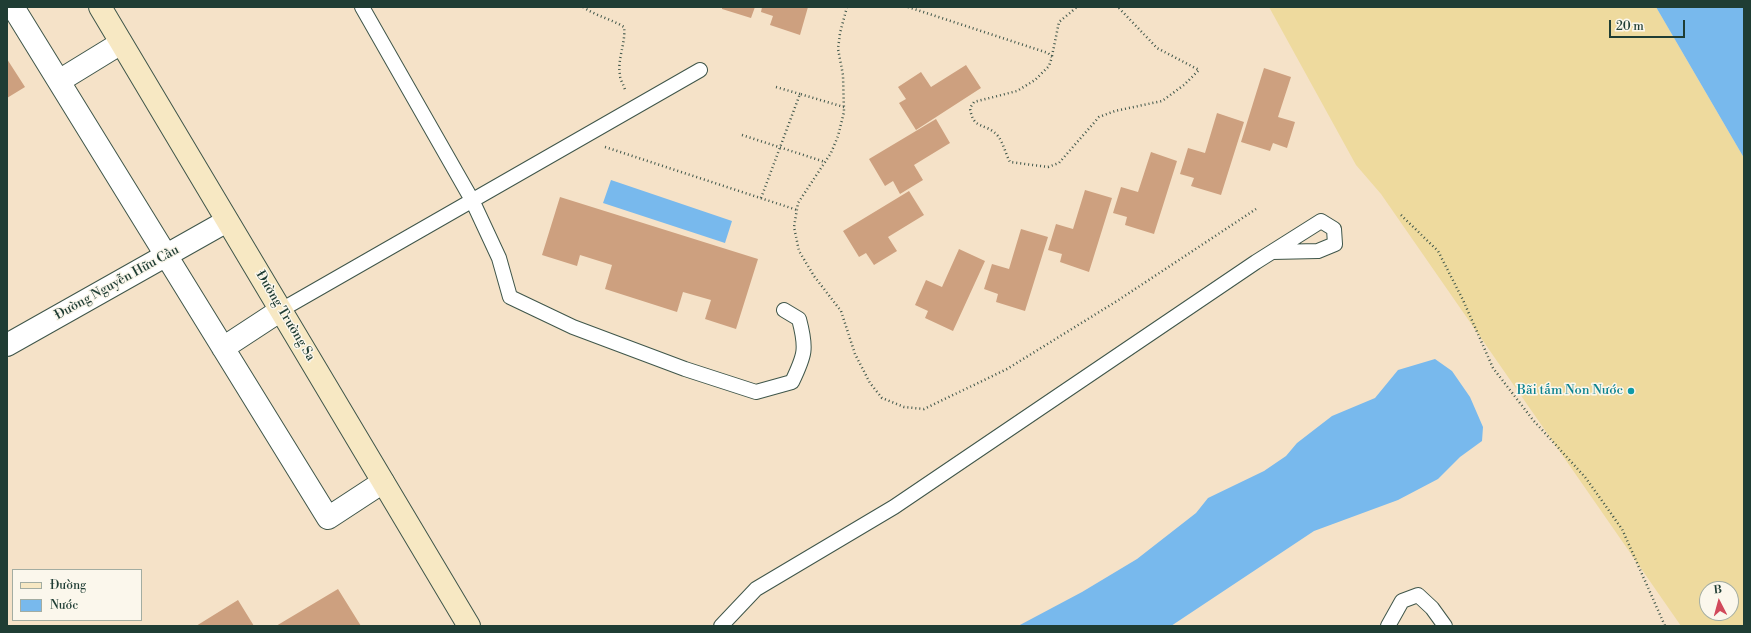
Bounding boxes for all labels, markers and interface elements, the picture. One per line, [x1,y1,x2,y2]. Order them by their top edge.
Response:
scale bar [1611,12,1687,38]
text: 20 m [1616,19,1644,34]
street label: Đường Nguyễn Hữu Cầu [52,242,182,324]
street label: Đường Trường Sa [252,268,318,364]
place label: Bãi tắm Non Nước [1517,383,1623,399]
marker: Bãi tắm Non Nước [1626,386,1636,396]
legend [12,569,142,621]
text: Đường [50,578,86,593]
north arrow [1699,581,1739,621]
text: B [1713,583,1723,597]
text: Nước [50,598,78,613]

